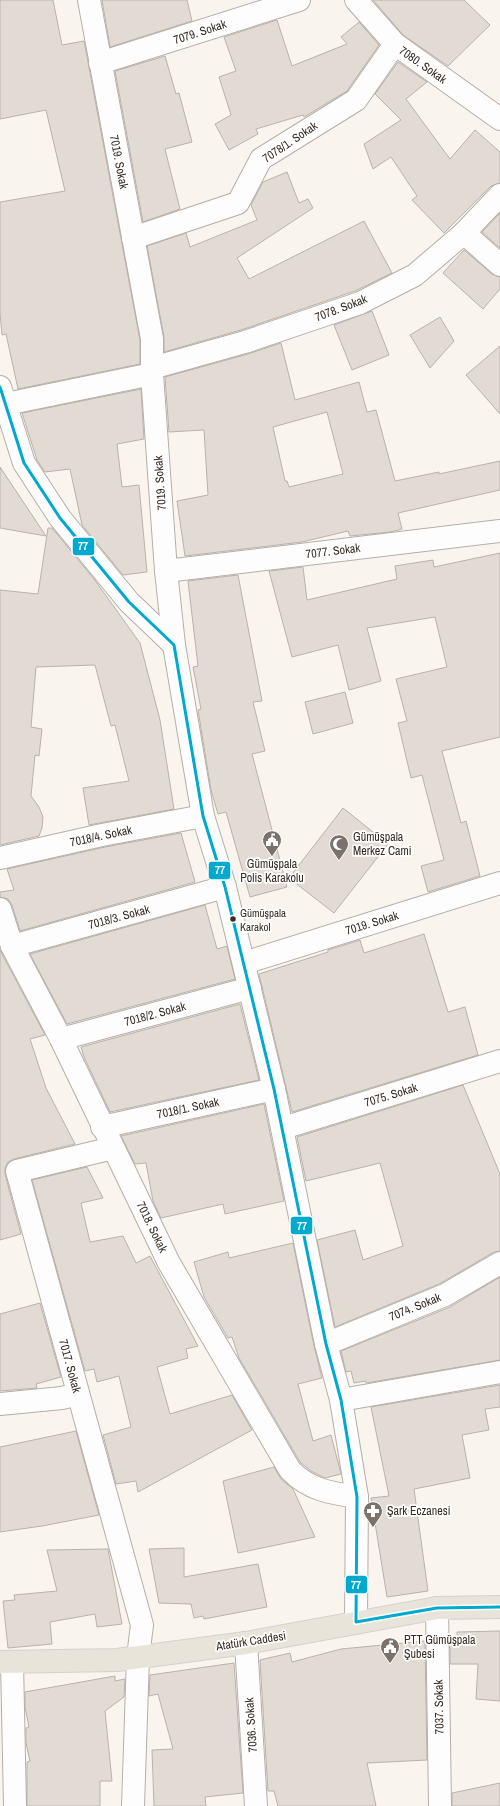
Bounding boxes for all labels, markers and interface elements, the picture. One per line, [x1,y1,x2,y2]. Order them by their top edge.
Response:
street label: 7079. Sokak [172,16,229,48]
street label: 7080. Sokak [396,43,450,87]
street label: 7078/1. Sokak [259,118,321,166]
street label: 7019. Sokak [106,134,132,190]
street label: 7078. Sokak [313,291,369,325]
street label: 7019. Sokak [150,455,170,511]
line badge: 77 [72,537,95,556]
text: 77 [78,539,88,553]
street label: 7077. Sokak [305,540,361,562]
street label: 7018/4. Sokak [69,822,134,850]
public building icon: Gümüşpala Polis Karakolu [261,829,283,857]
place label: Gümüşpala Merkez Cami [353,829,412,859]
mosque icon: Gümüşpala Merkez Cami [328,833,350,861]
place label: Gümüşpala Polis Karakolu [240,856,304,886]
line badge: 77 [208,861,231,880]
text: 77 [215,863,225,877]
street label: 7018/3. Sokak [87,901,152,933]
place label: Gümüşpala Karakol [240,906,286,934]
street label: 7019. Sokak [343,907,401,939]
marker: Gümüşpala Karakol [228,914,238,924]
street label: 7018/2. Sokak [123,998,188,1030]
street label: 7075. Sokak [362,1079,420,1111]
street label: 7018/1. Sokak [156,1094,221,1122]
street label: 7018. Sokak [133,1199,171,1255]
line badge: 77 [290,1216,313,1235]
text: 77 [297,1219,307,1233]
street label: 7074. Sokak [387,1289,443,1325]
street label: 7017. Sokak [55,1338,85,1395]
pharmacy icon: Şark Eczanesi [362,1500,384,1528]
place label: Şark Eczanesi [387,1503,450,1519]
line badge: 77 [345,1575,368,1594]
text: 77 [351,1578,361,1592]
street label: Atatürk Caddesi [214,1628,287,1655]
place label: PTT Gümüşpala Şubesi [404,1632,476,1662]
public building icon: PTT Gümüşpala Şubesi [379,1636,401,1664]
street label: 7037. Sokak [431,1679,447,1734]
street label: 7036. Sokak [241,1697,261,1753]

